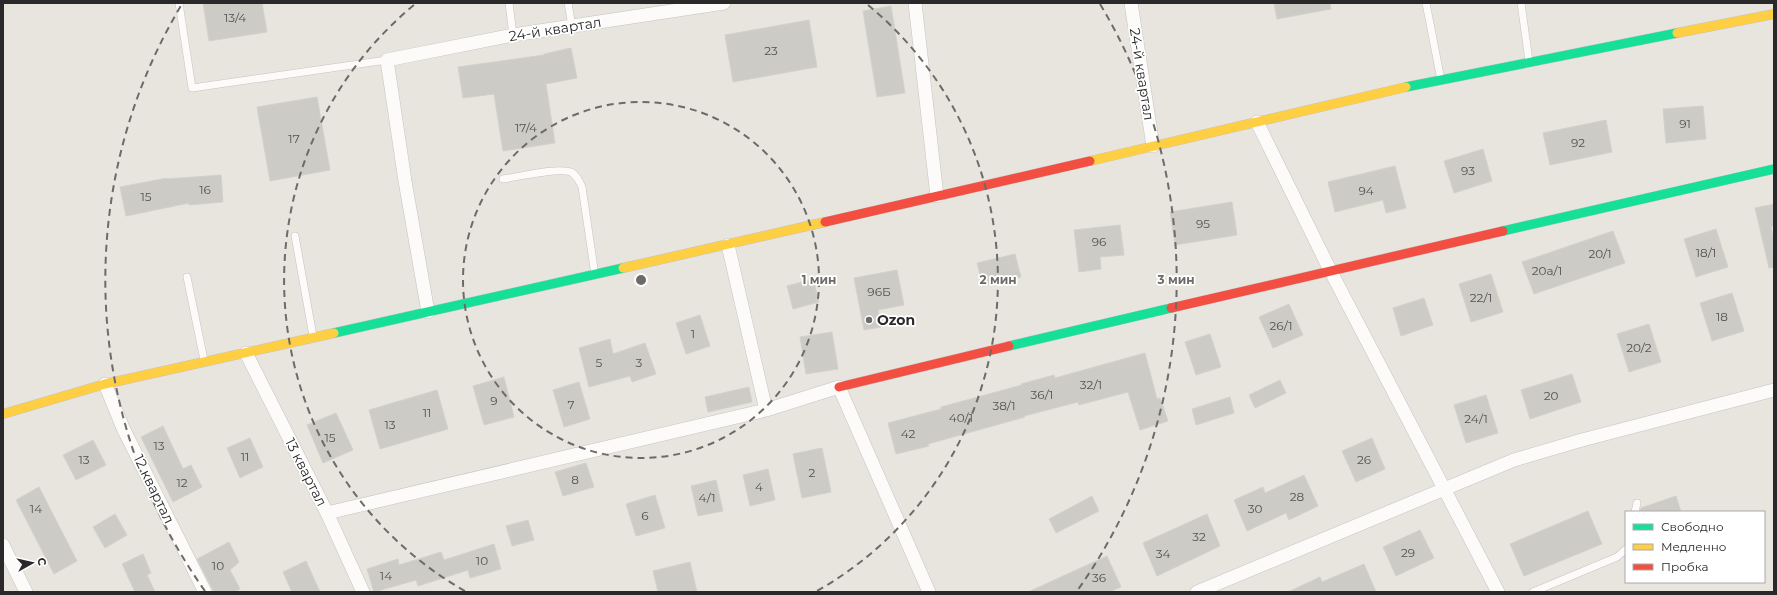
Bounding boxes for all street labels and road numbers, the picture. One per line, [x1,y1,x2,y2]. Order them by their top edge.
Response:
street label: 24-й квартал [507,13,603,45]
street label: 24-й квартал [1126,26,1158,122]
street label: 13 квартал [281,435,331,509]
street label: 12 квартал [130,452,178,526]

